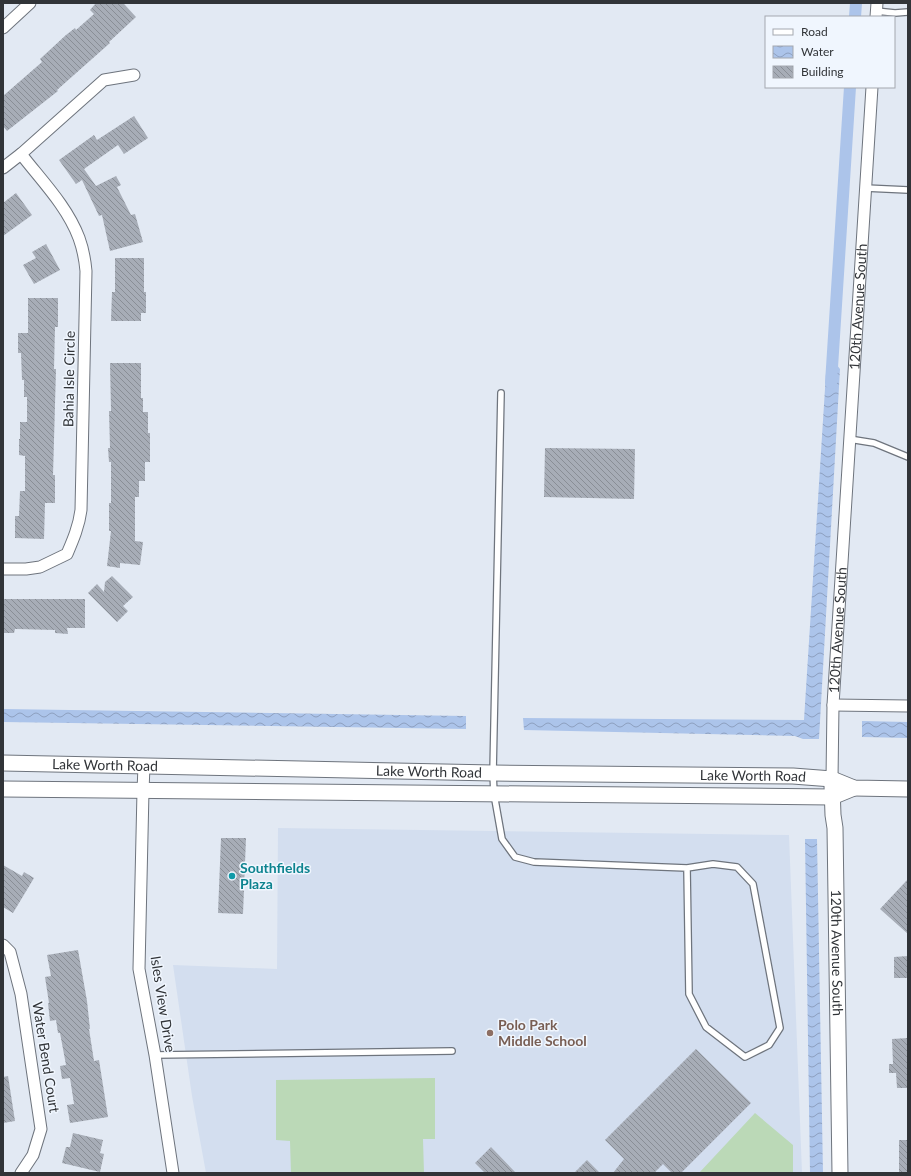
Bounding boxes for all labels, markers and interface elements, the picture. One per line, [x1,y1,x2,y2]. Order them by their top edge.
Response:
legend [765,16,895,88]
text: Road [801,24,828,39]
text: Water [801,44,834,59]
text: Building [801,64,844,79]
street label: 120th Avenue South [845,243,870,370]
street label: Bahia Isle Circle [59,331,78,427]
street label: 120th Avenue South [825,566,850,694]
street label: Lake Worth Road [52,755,158,774]
street label: Lake Worth Road [376,762,482,781]
street label: Lake Worth Road [700,766,807,785]
place label: Southfields Plaza [240,859,310,892]
marker: Southfields Plaza [227,871,237,881]
street label: 120th Avenue South [828,889,847,1016]
street label: Isles View Drive [147,954,180,1053]
street label: Water Bend Court [29,1000,64,1114]
place label: Polo Park Middle School [498,1016,587,1049]
marker: Polo Park Middle School [485,1028,495,1038]

